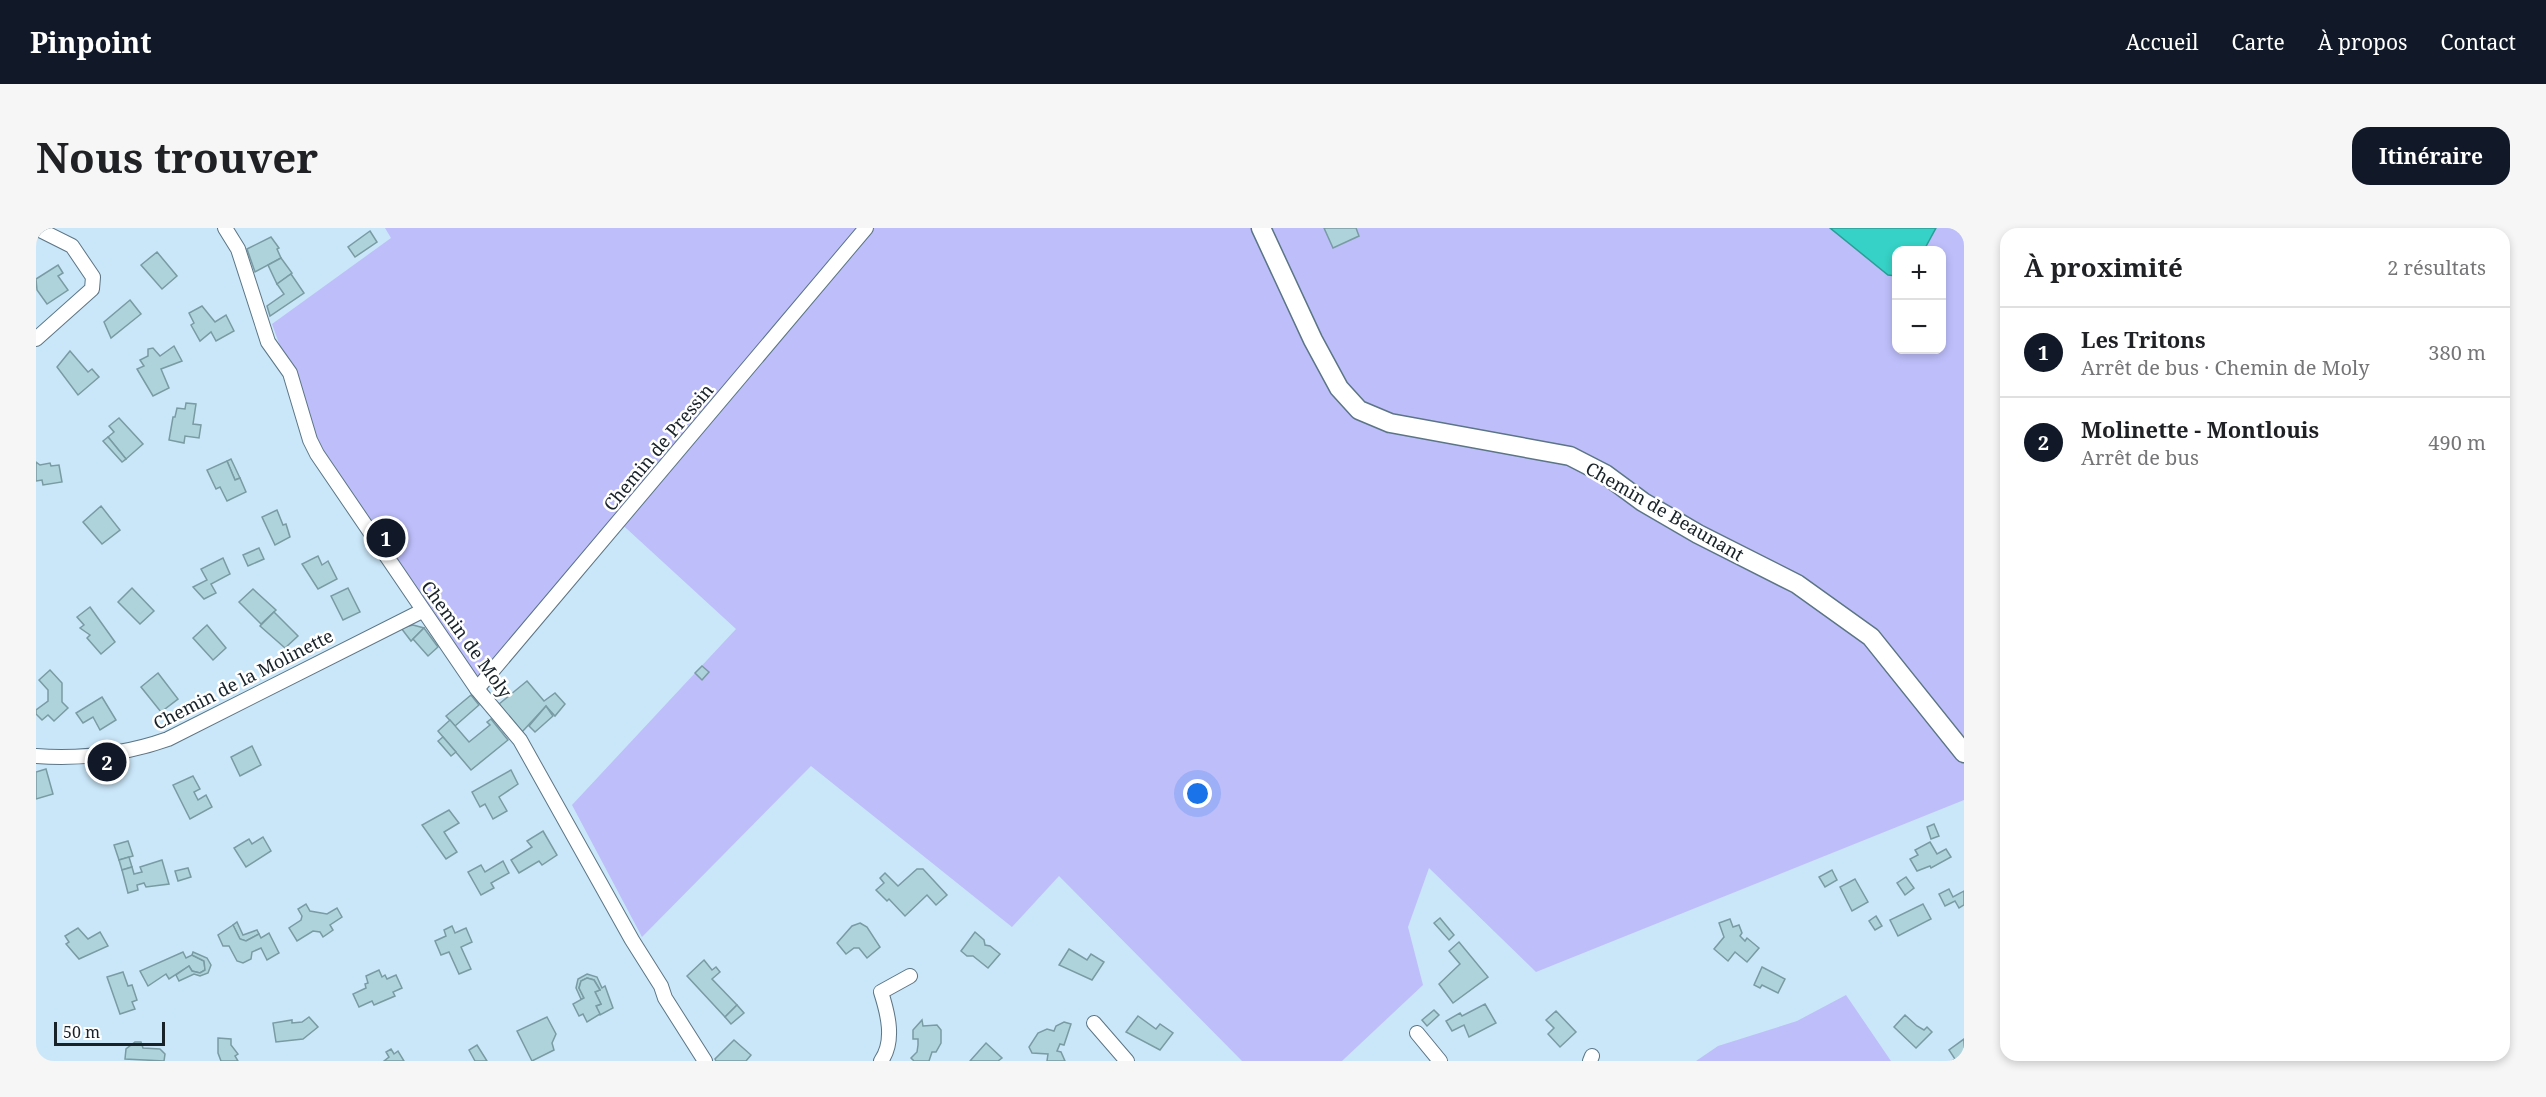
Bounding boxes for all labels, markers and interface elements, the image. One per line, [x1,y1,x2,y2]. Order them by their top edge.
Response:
text: Pinpoint [30,23,152,61]
text: Accueil [2126,28,2199,56]
text: Carte [2232,28,2285,56]
text: À propos [2318,28,2408,56]
text: Contact [2441,28,2516,56]
button: Itinéraire [2352,127,2510,185]
text: Nous trouver [36,128,318,185]
map controls [1892,246,1946,354]
button: + [1892,246,1946,300]
text: À proximité [2024,249,2183,285]
text: 2 résultats [2387,254,2486,281]
button: − [1892,300,1946,354]
text: Les Tritons [2081,324,2206,354]
text: 1 [2038,339,2049,366]
text: 380 m [2428,339,2486,366]
text: Arrêt de bus · Chemin de Moly [2081,354,2370,381]
street label: Chemin de Pressin [598,378,719,516]
text: Molinette - Montlouis [2081,414,2319,444]
text: 2 [2038,429,2049,456]
text: 490 m [2428,429,2486,456]
text: Arrêt de bus [2081,444,2199,471]
street label: Chemin de Beaunant [1581,456,1749,566]
pin: 1 [366,516,406,560]
street label: Chemin de Moly [416,575,518,703]
street label: Chemin de la Molinette [149,623,337,735]
pin: 2 [88,740,126,784]
your location [1183,779,1212,808]
scale bar [54,1019,165,1046]
text: 50 m [63,1021,100,1043]

